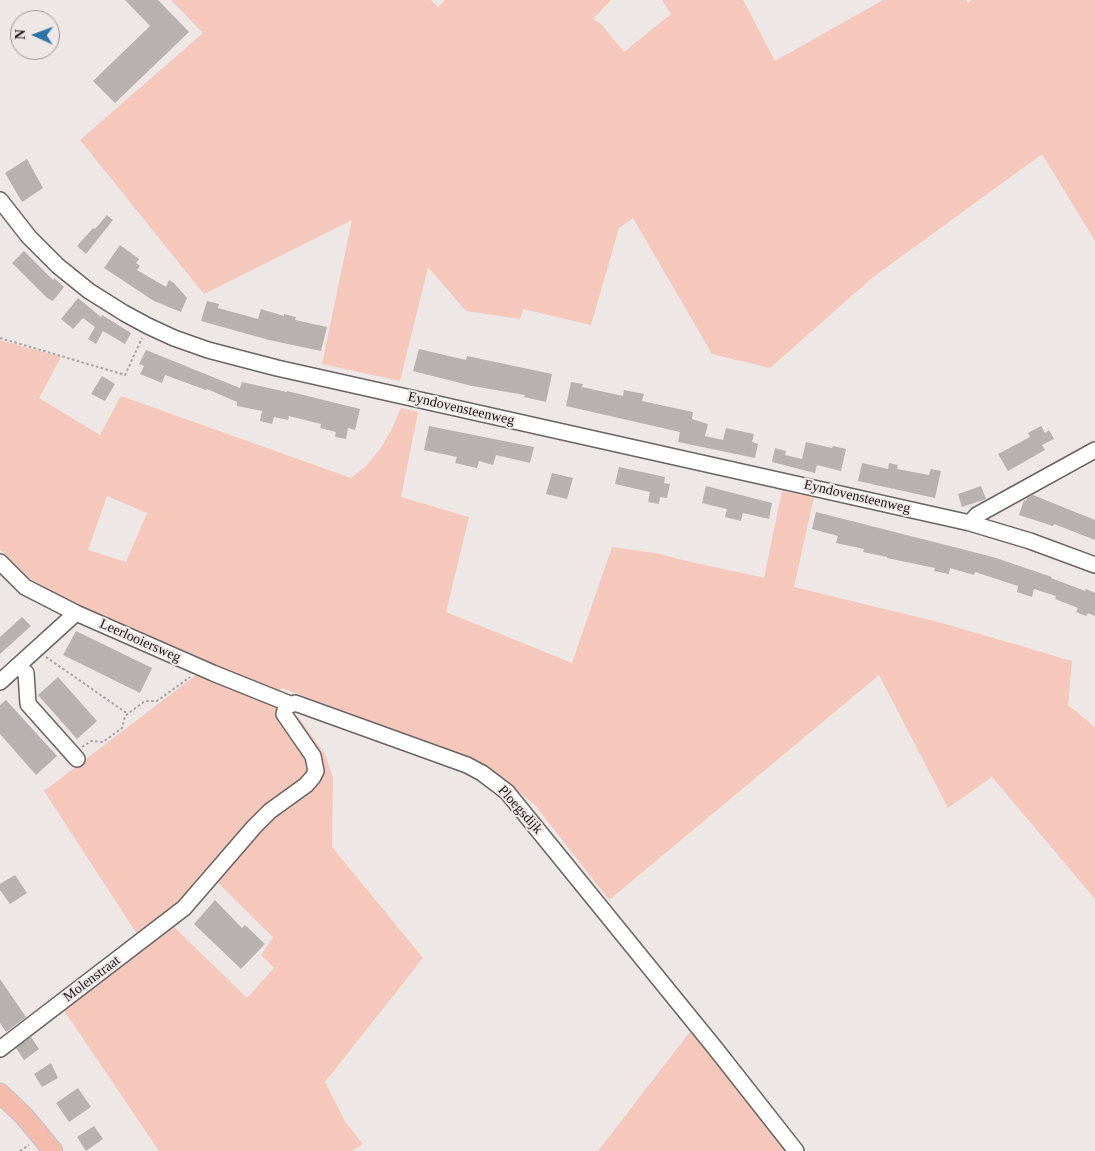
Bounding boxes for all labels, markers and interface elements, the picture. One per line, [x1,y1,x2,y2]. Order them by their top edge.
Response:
north arrow [10,10,60,60]
text: N [13,29,28,40]
street label: Eyndovensteenweg [406,389,516,429]
street label: Eyndovensteenweg [802,477,912,517]
street label: Leerlooiersweg [97,616,183,666]
street label: Ploegsdijk [494,782,546,838]
street label: Molenstraat [60,952,124,1006]

